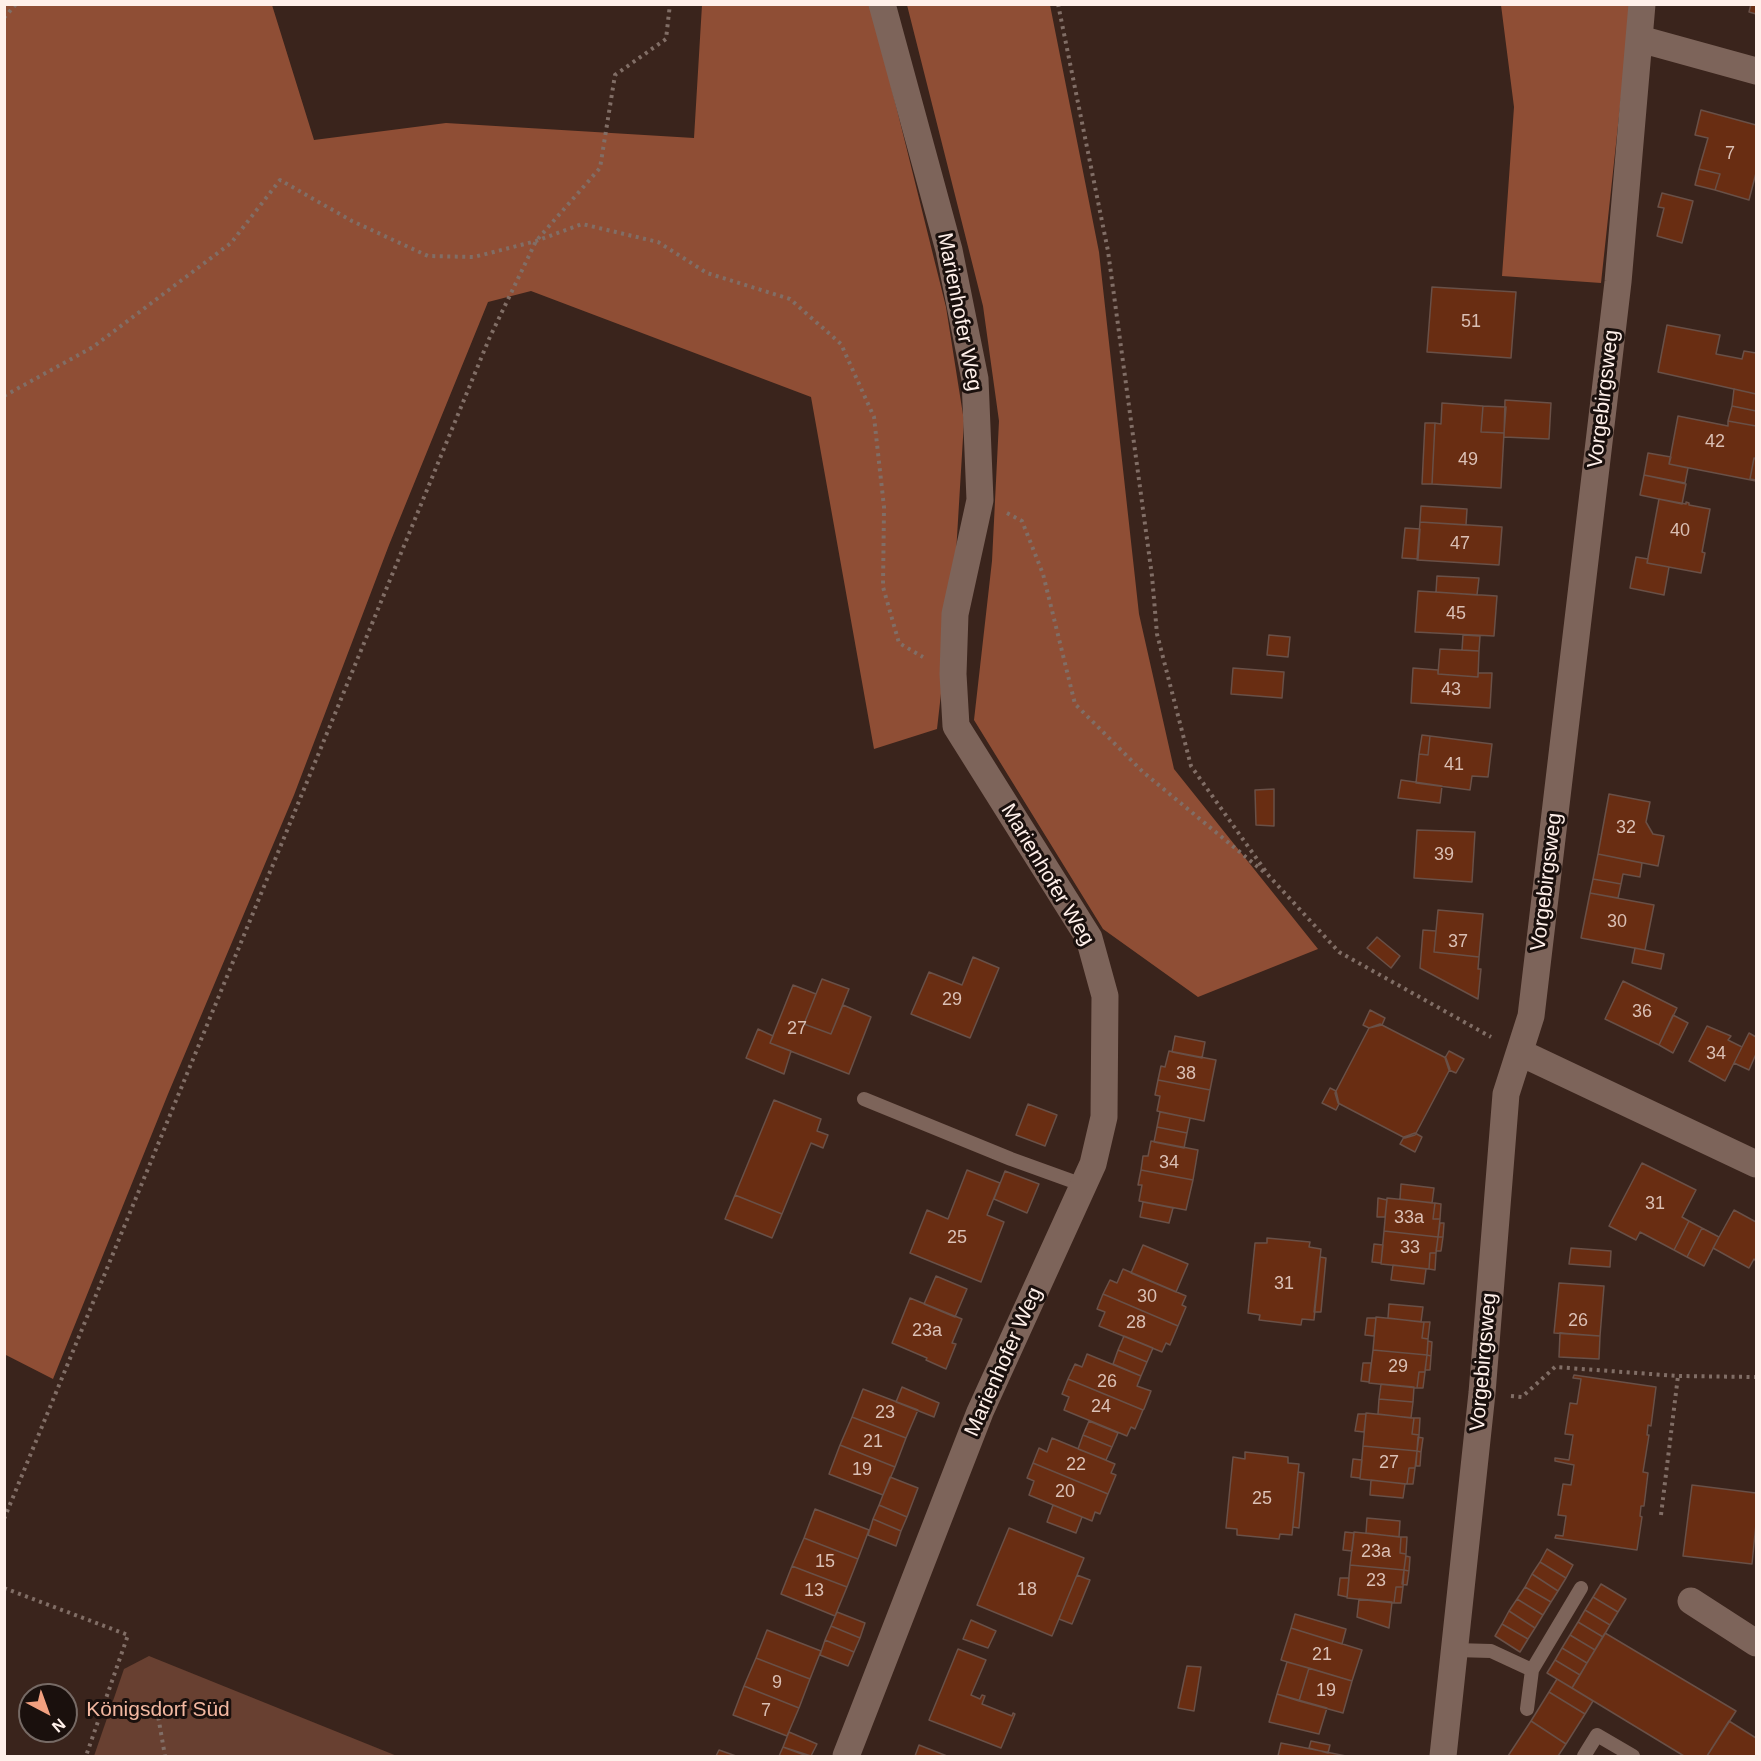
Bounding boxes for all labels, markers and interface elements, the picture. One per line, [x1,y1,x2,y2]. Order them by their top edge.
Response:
house number: 7 [1725,143,1735,165]
street label: Marienhofer Weg [931,231,987,393]
house number: 51 [1461,311,1481,333]
street label: Vorgebirgsweg [1583,329,1625,469]
house number: 42 [1705,431,1725,453]
house number: 49 [1458,449,1478,471]
house number: 40 [1670,520,1690,542]
house number: 47 [1450,533,1470,555]
house number: 45 [1446,603,1466,625]
house number: 43 [1441,679,1461,701]
house number: 41 [1444,754,1464,776]
street label: Marienhofer Weg [995,800,1099,950]
street label: Vorgebirgsweg [1526,812,1568,952]
house number: 32 [1616,817,1636,839]
house number: 39 [1434,844,1454,866]
house number: 30 [1607,911,1627,933]
house number: 37 [1448,931,1468,953]
house number: 29 [942,989,962,1011]
house number: 36 [1632,1001,1652,1023]
house number: 27 [787,1018,807,1040]
house number: 34 [1706,1043,1726,1065]
house number: 38 [1176,1063,1196,1085]
house number: 34 [1159,1152,1179,1174]
house number: 31 [1645,1193,1665,1215]
house number: 33a [1394,1207,1424,1229]
house number: 25 [947,1227,967,1249]
house number: 33 [1400,1237,1420,1259]
house number: 31 [1274,1273,1294,1295]
street label: Marienhofer Weg [960,1283,1048,1441]
house number: 30 [1137,1286,1157,1308]
street label: Vorgebirgsweg [1465,1292,1503,1432]
house number: 26 [1568,1310,1588,1332]
house number: 28 [1126,1312,1146,1334]
house number: 23a [912,1320,942,1342]
house number: 29 [1388,1356,1408,1378]
house number: 26 [1097,1371,1117,1393]
house number: 24 [1091,1396,1111,1418]
house number: 23 [875,1402,895,1424]
house number: 21 [863,1431,883,1453]
house number: 27 [1379,1452,1399,1474]
house number: 22 [1066,1454,1086,1476]
house number: 19 [852,1459,872,1481]
house number: 20 [1055,1481,1075,1503]
house number: 25 [1252,1488,1272,1510]
house number: 23a [1361,1541,1391,1563]
house number: 15 [815,1551,835,1573]
house number: 23 [1366,1570,1386,1592]
house number: 18 [1017,1579,1037,1601]
house number: 13 [804,1580,824,1602]
house number: 21 [1312,1644,1332,1666]
house number: 9 [772,1672,782,1694]
house number: 19 [1316,1680,1336,1702]
north arrow [18,1683,78,1743]
park label: Königsdorf Süd [86,1697,230,1723]
house number: 7 [761,1700,771,1722]
text: N [49,1715,69,1736]

